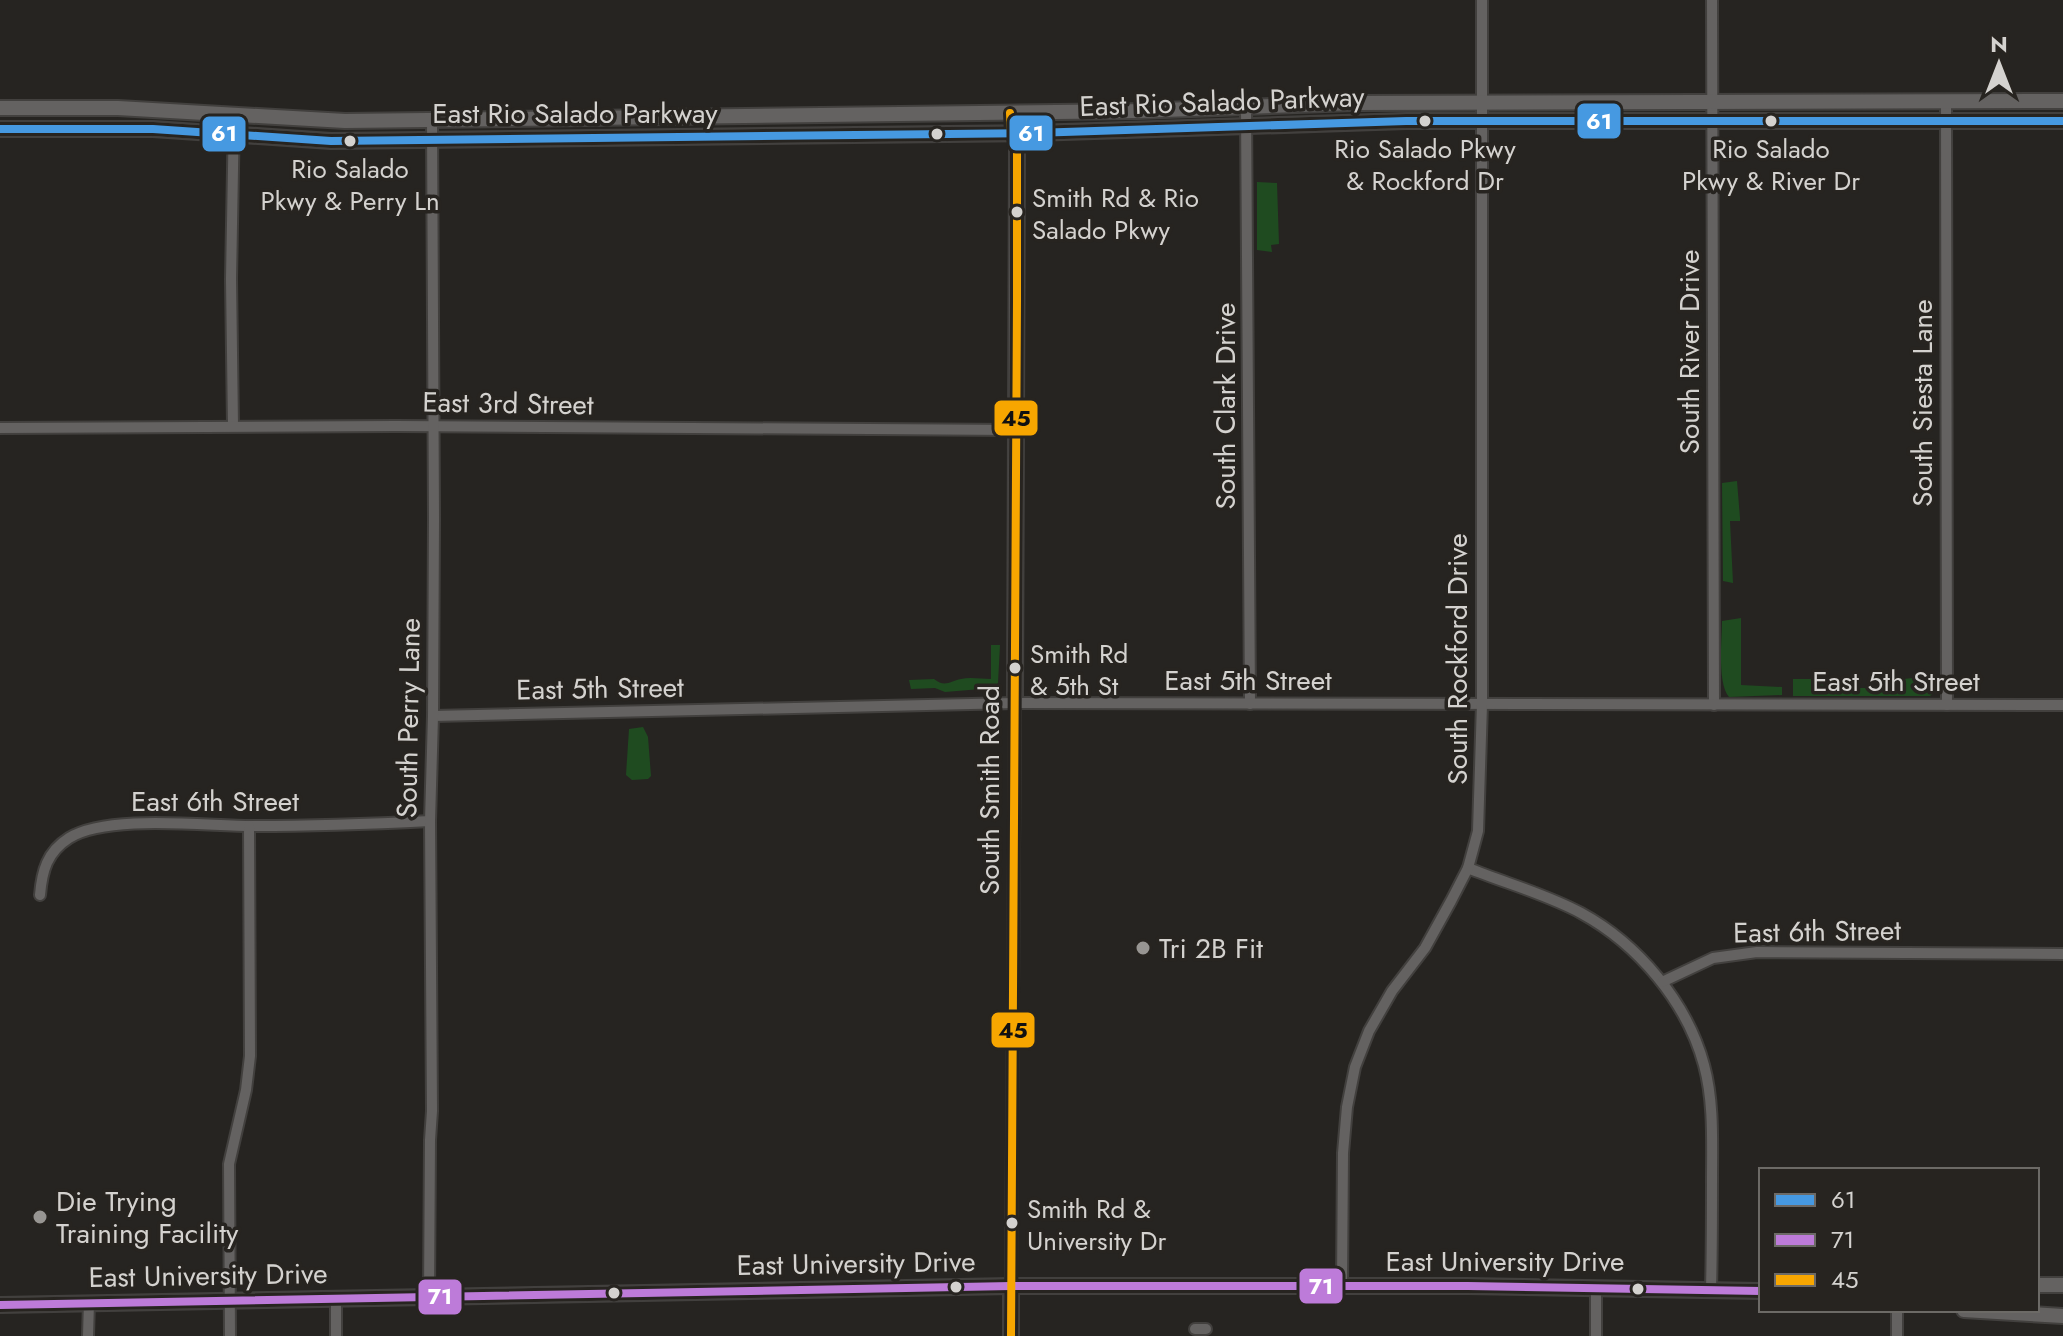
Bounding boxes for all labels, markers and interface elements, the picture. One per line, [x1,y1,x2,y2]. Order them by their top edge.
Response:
north arrow [1959,24,2039,104]
text: N [1990,28,2008,60]
street label: East Rio Salado Parkway [1079,76,1366,127]
street label: East Rio Salado Parkway [432,93,718,134]
line badge: 61 [1576,102,1622,140]
text: 61 [1586,105,1612,137]
marker: Rio Salado Pkwy & Rockford Dr [1417,113,1433,129]
marker: Rio Salado Pkwy & River Dr [1763,113,1779,129]
line badge: 61 [1008,114,1054,152]
line badge: 61 [201,115,247,153]
text: 61 [211,117,237,149]
text: 61 [1018,117,1044,149]
unlabelled marker [929,126,945,142]
place label: Rio Salado Pkwy & Rockford Dr [1334,130,1516,200]
place label: Rio Salado Pkwy & River Dr [1682,130,1860,200]
marker: Rio Salado Pkwy & Perry Ln [342,133,358,149]
place label: Rio Salado Pkwy & Perry Ln [260,150,440,220]
place label: Smith Rd & Rio Salado Pkwy [1032,179,1199,249]
marker: Smith Rd & Rio Salado Pkwy [1009,204,1025,220]
street label: South River Drive [1669,250,1710,454]
street label: South Siesta Lane [1902,299,1943,507]
street label: South Clark Drive [1205,303,1246,509]
street label: East 3rd Street [422,382,594,425]
line badge: 45 [993,399,1039,437]
text: 45 [1001,402,1031,434]
street label: South Rockford Drive [1437,533,1478,785]
street label: South Perry Lane [386,618,431,818]
place label: Smith Rd & 5th St [1030,635,1128,705]
marker: Smith Rd & 5th St [1007,660,1023,676]
street label: East 5th Street [1164,660,1332,701]
street label: East 5th Street [1812,661,1980,702]
street label: East 5th Street [516,667,684,710]
street label: South Smith Road [969,685,1010,895]
street label: East 6th Street [131,781,299,822]
street label: East 6th Street [1733,910,1902,953]
place label: Tri 2B Fit [1159,928,1263,969]
marker: Tri 2B Fit [1134,939,1152,957]
line badge: 45 [990,1011,1036,1049]
text: 45 [998,1014,1028,1046]
legend [1759,1168,2039,1312]
place label: Die Trying Training Facility [56,1181,239,1254]
text: 61 [1831,1182,1856,1217]
place label: Smith Rd & University Dr [1027,1190,1166,1260]
marker: Die Trying Training Facility [31,1208,49,1226]
marker: Smith Rd & University Dr [1004,1215,1020,1231]
text: 71 [1831,1222,1854,1257]
street label: East University Drive [736,1241,976,1286]
street label: East University Drive [1386,1241,1624,1282]
street label: East University Drive [88,1253,328,1298]
text: 45 [1831,1262,1859,1297]
line badge: 71 [1298,1267,1344,1305]
text: 71 [1309,1270,1333,1302]
line badge: 71 [417,1278,463,1316]
unlabelled marker [948,1279,964,1295]
text: 71 [428,1280,452,1312]
unlabelled marker [1630,1281,1646,1297]
unlabelled marker [606,1285,622,1301]

